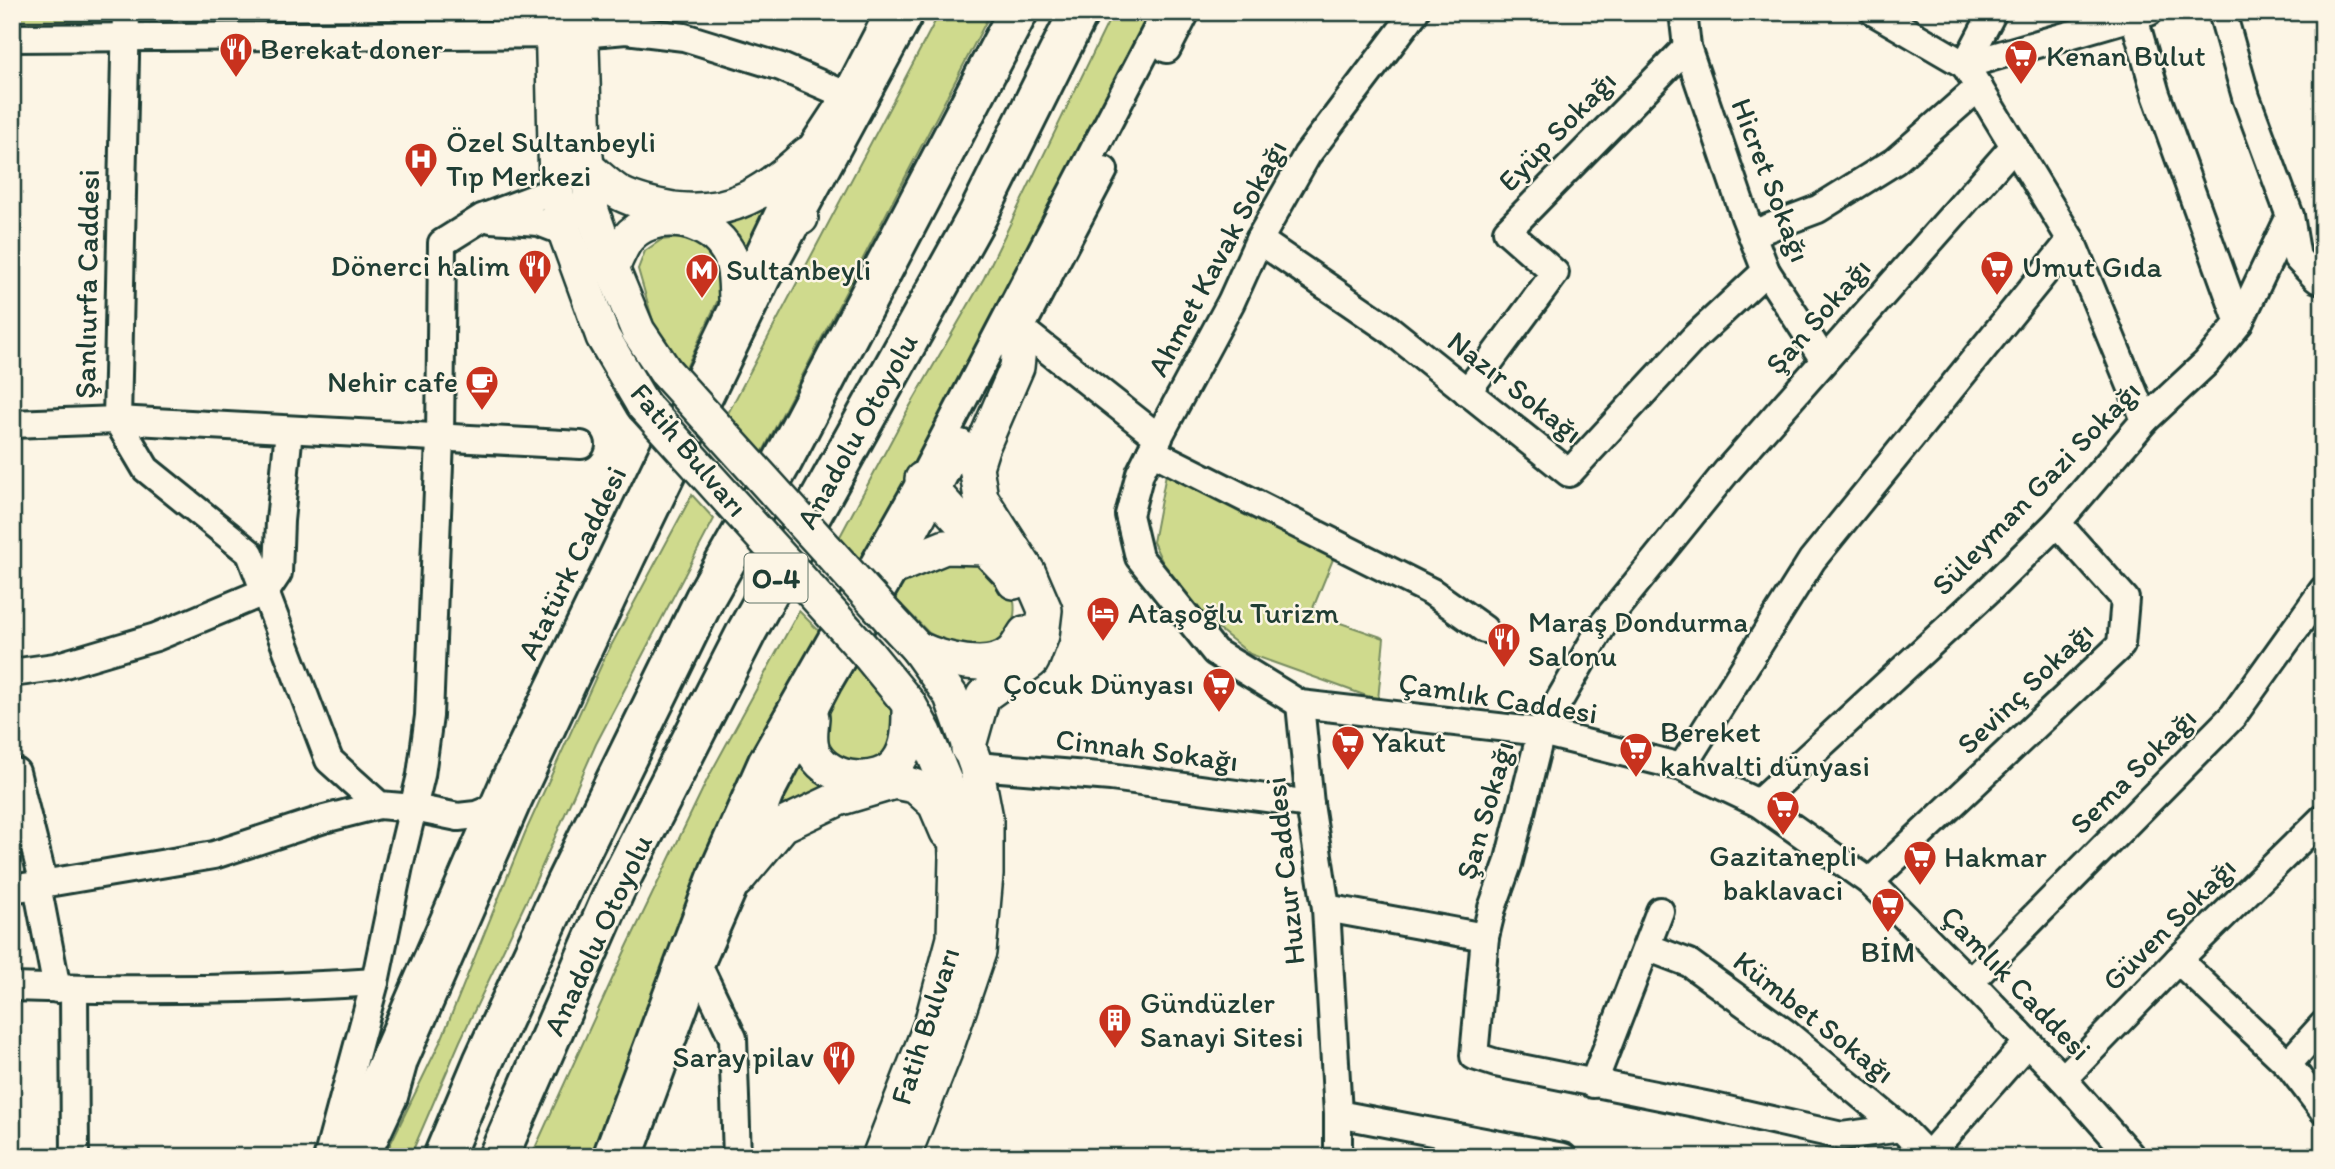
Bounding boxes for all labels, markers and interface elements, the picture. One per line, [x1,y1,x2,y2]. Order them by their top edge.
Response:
restaurant icon: Berekat doner [217,30,255,79]
place label: Berekat doner [260,30,443,67]
supermarket icon: Kenan Bulut [2002,37,2040,86]
place label: Kenan Bulut [2046,37,2206,74]
street label: Eyüp Sokağı [1490,62,1624,199]
street label: Hicret Sokağı [1723,93,1820,267]
place label: Özel Sultanbeyli Tıp Merkezi [446,123,656,194]
street label: Ahmet Kavak Sokağı [1139,133,1295,382]
hospital icon: Özel Sultanbeyli Tıp Merkezi [402,140,440,189]
street label: Şanlıurfa Caddesi [66,169,107,399]
place label: Dönerci halim [331,247,510,284]
restaurant icon: Dönerci halim [516,247,554,296]
supermarket icon: Umut Gıda [1978,248,2016,297]
place label: Umut Gıda [2022,248,2163,285]
street label: Şan Sokağı [1757,250,1878,382]
metro station icon: Sultanbeyli [683,251,721,300]
place label: Sultanbeyli [726,251,871,288]
street label: Nazır Sokağı [1440,322,1590,451]
street label: Anadolu Otoyolu [788,326,926,535]
place label: Nehir cafe [327,363,458,400]
cafe icon: Nehir cafe [463,363,501,412]
street label: Süleyman Gazi Sokağı [1923,372,2148,603]
street label: Fatih Bulvarı [623,375,756,524]
street label: Atatürk Caddesi [509,460,634,666]
road number: O-4 [744,554,808,602]
hotel icon: Ataşoğlu Turizm [1084,594,1122,643]
place label: Ataşoğlu Turizm [1128,594,1339,631]
place label: Maraş Dondurma Salonu [1528,603,1748,674]
street label: Sevinç Sokağı [1949,613,2101,762]
restaurant icon: Maraş Dondurma Salonu [1485,620,1523,669]
street label: Çamlık Caddesi [1396,664,1600,732]
place label: Çocuk Dünyası [1003,665,1194,702]
supermarket icon: Çocuk Dünyası [1200,665,1238,714]
street label: Sema Sokağı [2062,700,2204,842]
place label: Bereket kahvalti dünyasi [1660,713,1870,784]
street label: Cinnah Sokağı [1054,720,1240,779]
supermarket icon: Yakut [1329,723,1367,772]
place label: Yakut [1372,723,1446,760]
supermarket icon: Bereket kahvalti dünyasi [1617,730,1655,779]
street label: Şan Sokağı [1447,736,1522,883]
street label: Huzur Caddesi [1256,775,1313,967]
supermarket icon: Gazitanepli baklavaci [1764,788,1802,837]
street label: Anadolu Otoyolu [535,828,660,1041]
place label: Gazitanepli baklavaci [1709,837,1857,908]
supermarket icon: Hakmar [1901,838,1939,887]
place label: Hakmar [1944,838,2047,875]
street label: Güven Sokağı [2094,849,2243,998]
supermarket icon: BİM [1869,885,1907,934]
street label: Çamlık Caddesi [1933,897,2100,1068]
place label: BİM [1861,933,1915,970]
street label: Fatih Bulvarı [882,942,967,1109]
street label: Kümbet Sokağı [1726,942,1902,1091]
place label: Gündüzler Sanayi Sitesi [1140,984,1304,1055]
building icon: Gündüzler Sanayi Sitesi [1096,1001,1134,1050]
place label: Saray pilav [673,1038,814,1075]
restaurant icon: Saray pilav [820,1038,858,1087]

